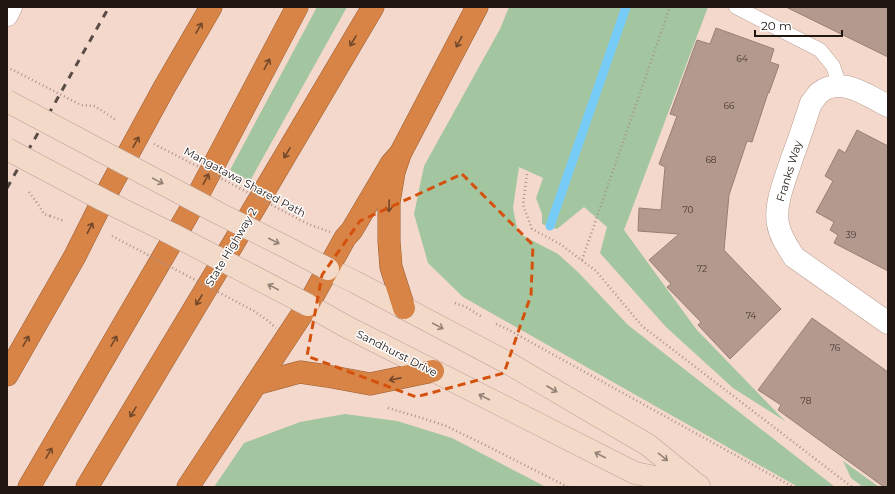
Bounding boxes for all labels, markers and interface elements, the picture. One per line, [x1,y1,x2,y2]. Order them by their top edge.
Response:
scale bar [755,12,842,38]
text: 20 m [761,18,792,33]
one-way arrow [195,22,203,34]
one-way arrow [349,35,357,47]
one-way arrow [455,35,462,47]
house number: 64 [736,53,748,64]
one-way arrow [264,59,271,71]
house number: 66 [724,100,735,111]
one-way arrow [132,136,140,148]
street label: Franks Way [773,139,805,203]
street label: Mangatawa Shared Path [182,144,308,220]
one-way arrow [283,147,291,159]
house number: 68 [705,154,717,165]
one-way arrow [203,174,211,186]
one-way arrow [152,178,164,185]
one-way arrow [386,199,393,212]
house number: 70 [682,204,694,215]
street label: State Highway 2 [202,205,260,289]
one-way arrow [87,222,94,234]
house number: 39 [846,229,857,240]
one-way arrow [267,238,279,245]
house number: 72 [697,263,707,274]
one-way arrow [267,283,279,290]
one-way arrow [195,294,203,306]
house number: 74 [746,310,756,321]
one-way arrow [432,323,444,331]
street label: Sandhurst Drive [354,327,440,380]
one-way arrow [23,335,31,347]
one-way arrow [111,335,119,347]
house number: 76 [830,342,841,353]
one-way arrow [389,375,402,383]
one-way arrow [546,385,558,393]
one-way arrow [478,393,490,400]
house number: 78 [801,395,812,406]
one-way arrow [128,406,136,418]
one-way arrow [45,447,53,459]
one-way arrow [594,451,606,458]
one-way arrow [657,452,668,461]

